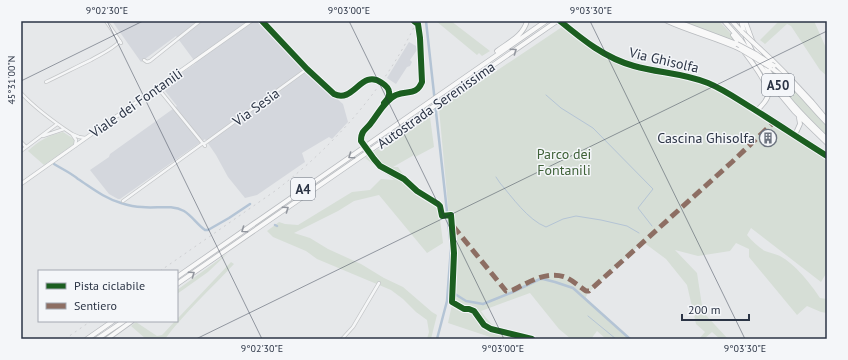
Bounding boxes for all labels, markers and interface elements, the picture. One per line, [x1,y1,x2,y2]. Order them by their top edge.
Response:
text: 9°02'30"E [86,4,128,17]
text: 9°03'00"E [328,4,370,17]
text: 9°03'30"E [570,4,612,17]
street label: Via Ghisolfa [626,43,701,77]
one-way arrow [509,49,516,56]
text: 45°31'00"N [5,55,18,105]
street label: Autostrada Serenissima [373,57,499,153]
street label: Viale dei Fontanili [85,64,186,142]
road number: A50 [762,74,794,96]
street label: Via Sesia [228,84,283,131]
building icon: Cascina Ghisolfa [758,128,778,148]
place label: Cascina Ghisolfa [657,129,755,147]
park label: Parco dei Fontanili [537,145,591,179]
one-way arrow [348,151,355,158]
road number: A4 [291,178,315,200]
one-way arrow [281,207,288,214]
one-way arrow [241,225,248,233]
legend [38,270,178,322]
one-way arrow [188,272,195,279]
text: Pista ciclabile [74,278,145,293]
scale bar [682,296,749,322]
text: Sentiero [74,298,117,313]
text: 200 m [688,302,721,317]
text: 9°02'30"E [241,342,283,355]
text: 9°03'00"E [482,342,524,355]
text: 9°03'30"E [724,342,766,355]

